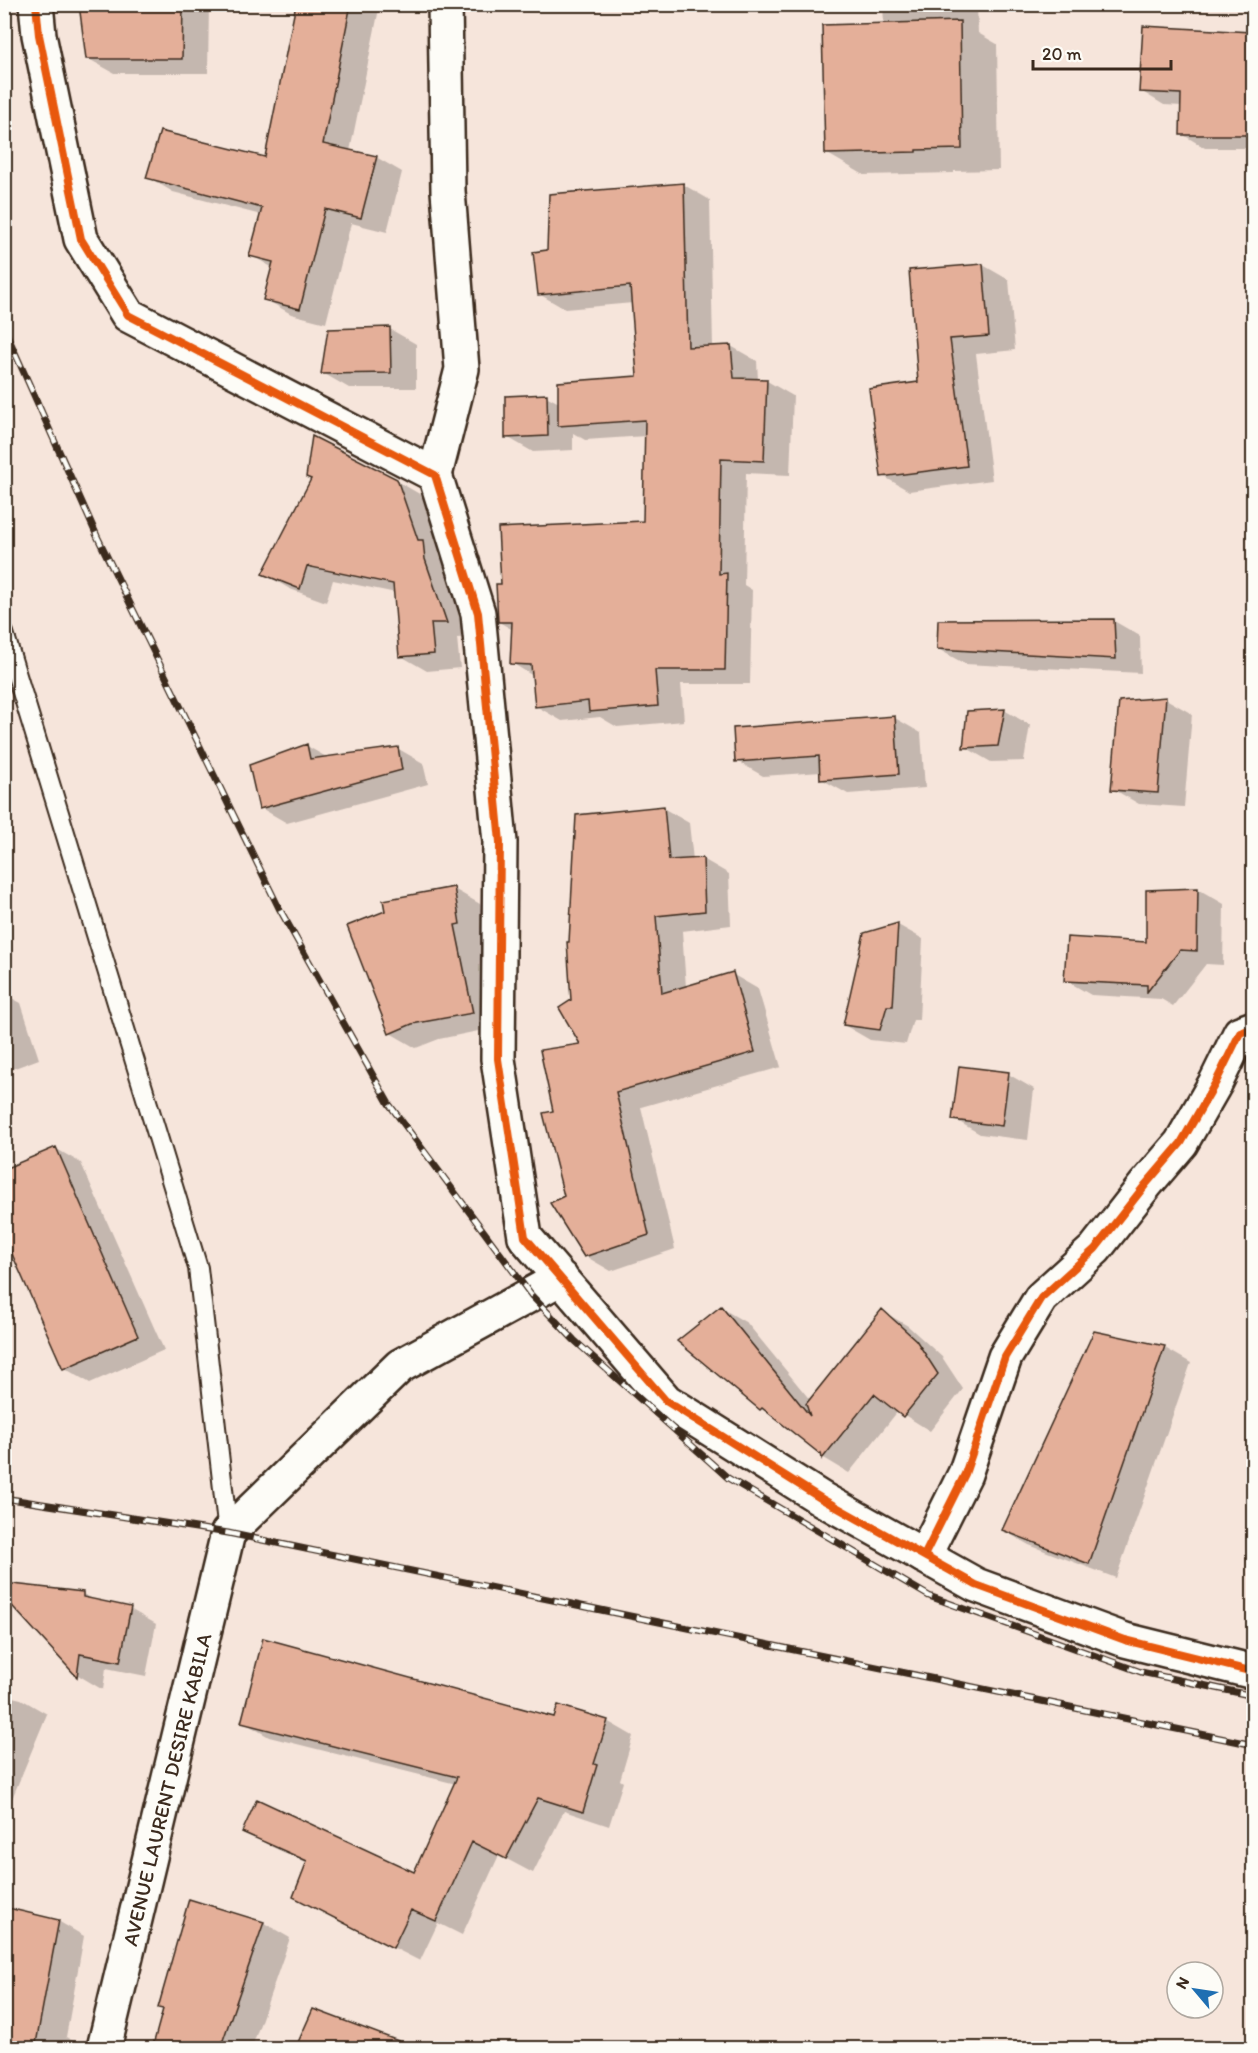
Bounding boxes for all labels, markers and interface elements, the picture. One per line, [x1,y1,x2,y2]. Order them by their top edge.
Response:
scale bar [1033,33,1171,71]
text: 20 m [1042,43,1082,65]
street label: AVENUE LAURENT DESIRE KABILA [117,1630,216,1948]
north arrow [1165,1960,1225,2020]
text: N [1171,1974,1193,1992]

